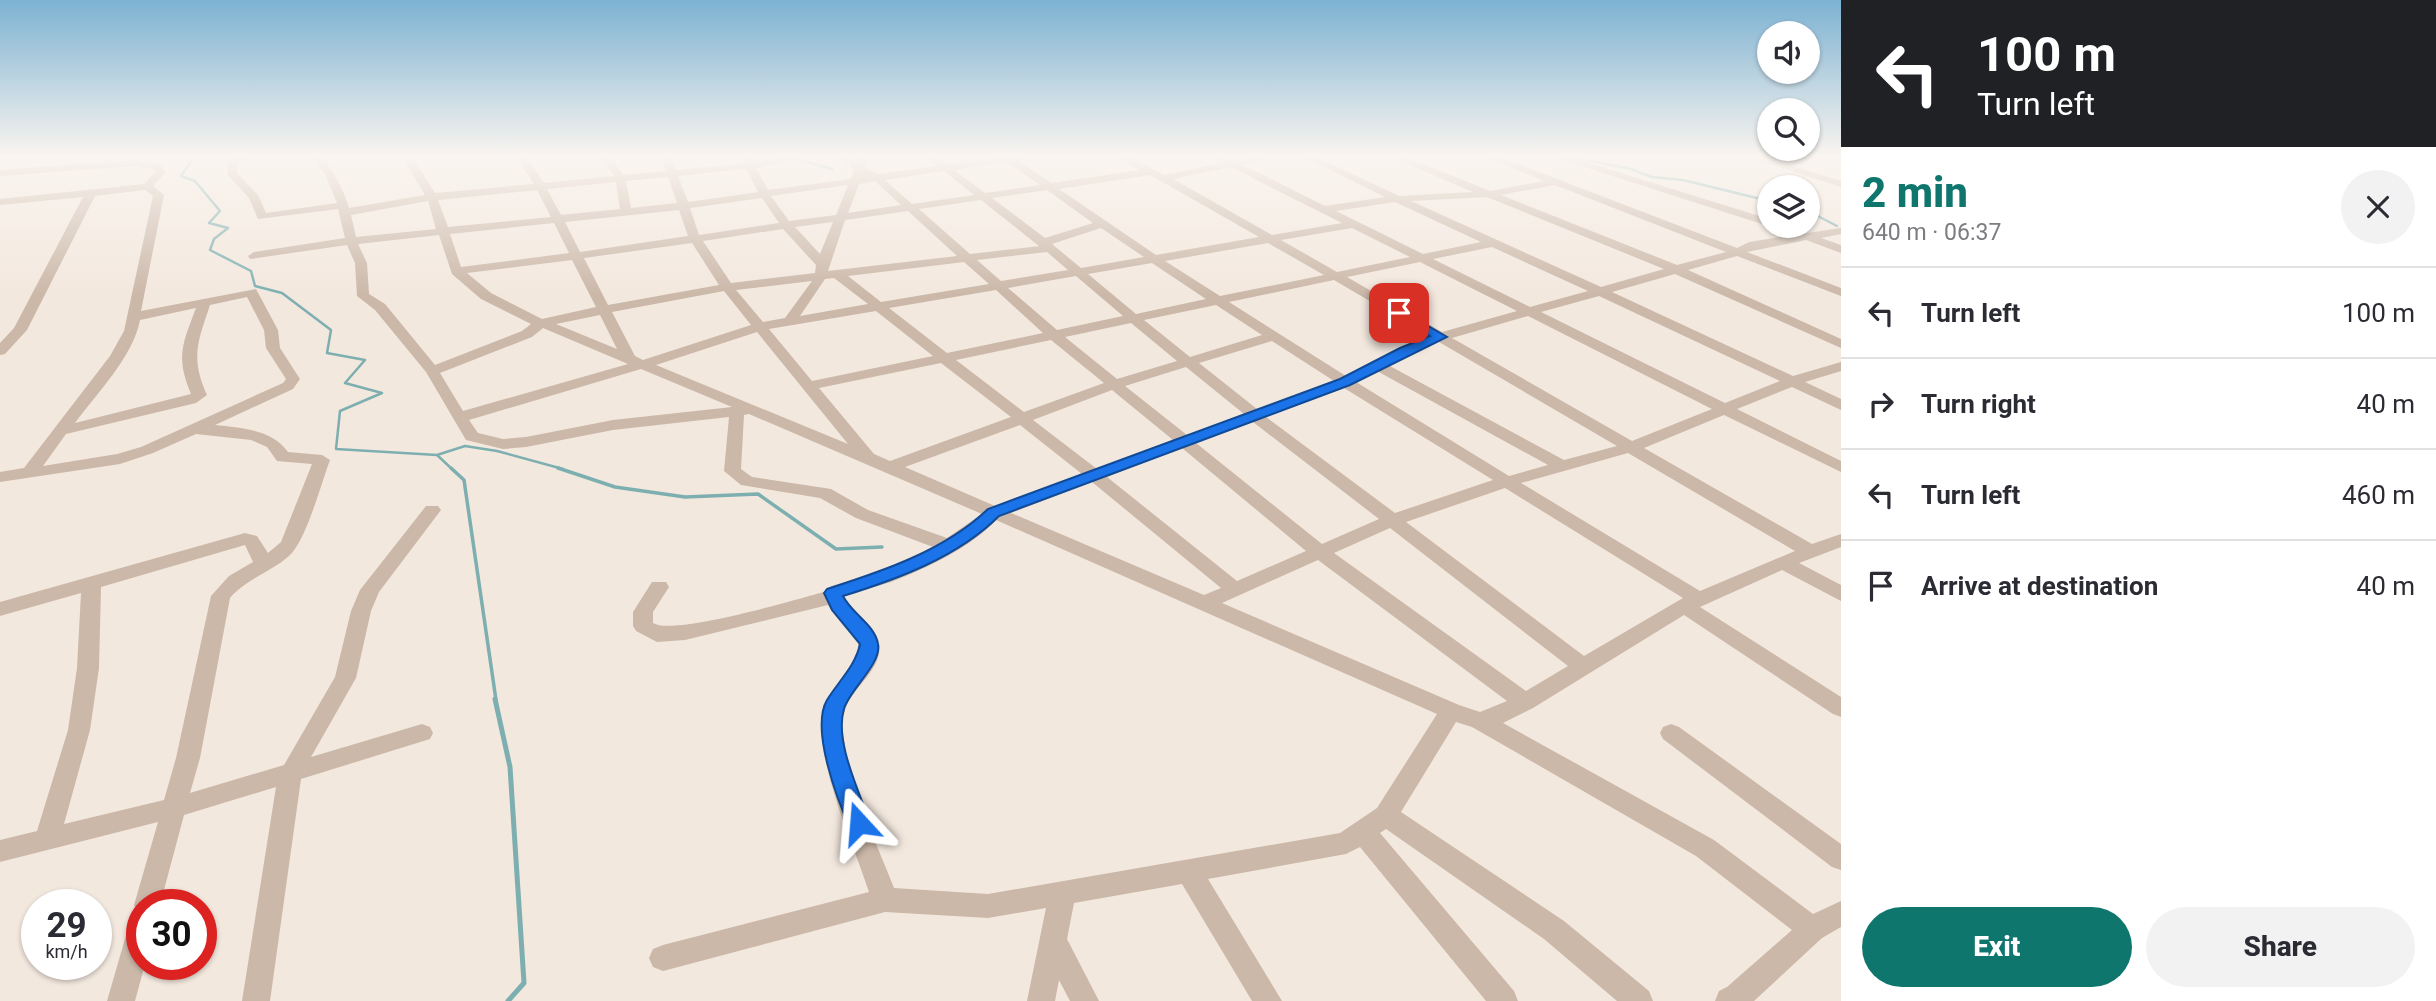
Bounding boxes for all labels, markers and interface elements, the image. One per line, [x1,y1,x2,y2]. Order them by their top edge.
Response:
map controls [1757,21,1820,238]
button: sound [1757,21,1820,84]
text: 100 m [1977,26,2116,83]
icon: left [1862,28,1953,119]
text: Turn left [1977,85,2095,123]
button: search [1757,98,1820,161]
text: 2 min [1862,168,1968,217]
button: close [2341,170,2415,244]
button: layers [1757,175,1820,238]
text: 640 m · 06:37 [1862,219,2001,246]
pin [1369,283,1429,343]
icon: arrive [1380,294,1418,332]
icon: left [1862,294,1900,332]
text: Turn left [1921,298,2020,328]
text: 100 m [2342,298,2415,328]
icon: right [1862,385,1900,423]
text: Turn right [1921,389,2036,419]
text: 40 m [2357,389,2415,419]
icon: left [1862,476,1900,514]
text: Turn left [1921,480,2020,510]
text: 460 m [2342,480,2415,510]
icon: arrive [1862,567,1900,605]
text: Arrive at destination [1921,571,2158,601]
text: 40 m [2357,571,2415,601]
position arrow [822,786,896,860]
speed limit sign: 30 [126,889,217,980]
text: 29 [46,905,87,946]
button: Exit [1862,907,2132,987]
button: Share [2146,907,2415,987]
text: km/h [45,941,88,962]

